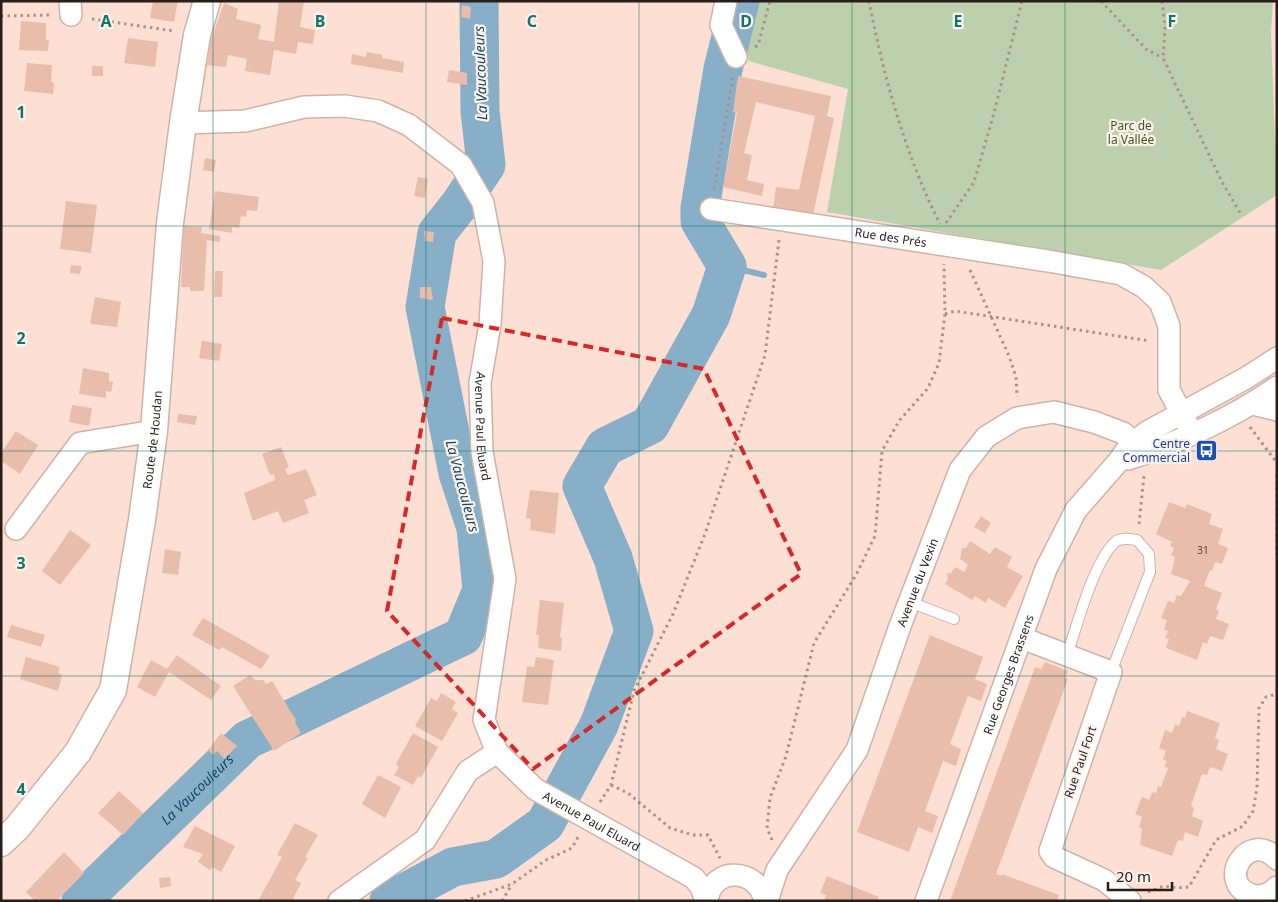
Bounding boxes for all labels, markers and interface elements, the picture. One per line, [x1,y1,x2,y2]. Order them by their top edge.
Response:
text: A [100,10,112,32]
text: B [315,10,325,32]
text: C [527,10,537,32]
text: D [740,10,752,32]
text: E [954,10,963,32]
text: F [1168,10,1176,32]
water label: La Vaucouleurs [469,25,491,121]
text: 1 [16,101,26,123]
park label: Parc de la Vallée [1108,117,1154,148]
street label: Rue des Prés [854,223,928,251]
text: 2 [16,327,26,349]
street label: Avenue Paul Eluard [471,371,496,482]
street label: Route de Houdan [138,390,166,490]
place label: Centre Commercial [1123,435,1190,466]
water label: La Vaucouleurs [442,438,484,534]
bus stop icon: Centre Commercial [1194,438,1218,462]
street label: Avenue du Vexin [892,535,942,629]
house number: 31 [1197,543,1209,557]
text: 3 [16,552,26,574]
street label: Rue Georges Brassens [978,612,1037,737]
street label: Rue Paul Fort [1060,723,1100,800]
water label: La Vaucouleurs [156,749,237,829]
text: 4 [16,778,26,800]
street label: Avenue Paul Eluard [540,787,644,855]
scale bar [1108,860,1172,892]
text: 20 m [1116,866,1151,886]

